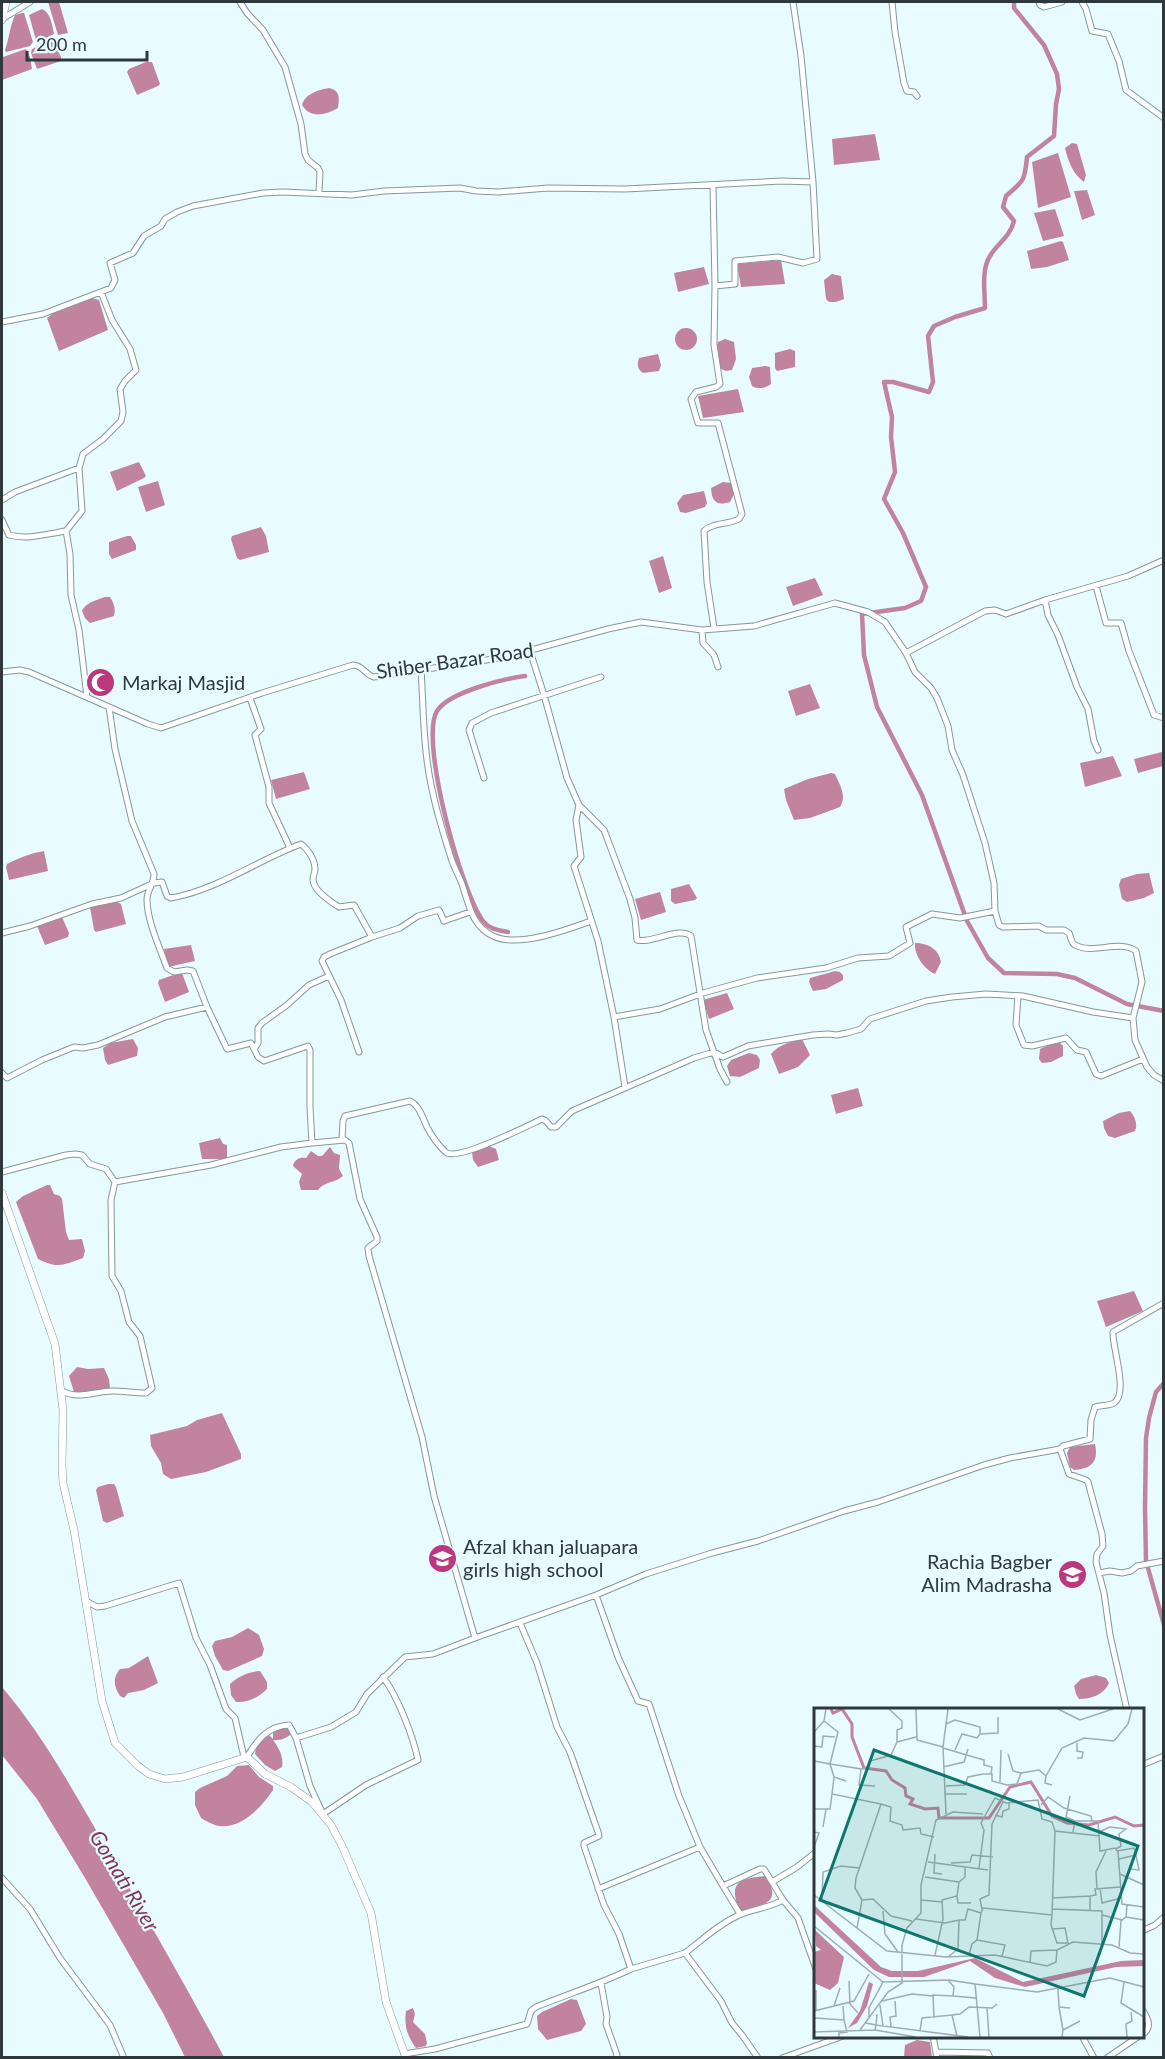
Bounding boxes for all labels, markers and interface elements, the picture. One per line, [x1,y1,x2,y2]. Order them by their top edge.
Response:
scale bar [27,24,147,62]
text: 200 m [36,33,87,55]
street label: Shiber Bazar Road [375,637,535,683]
mosque icon: Markaj Masjid [85,667,117,699]
place label: Markaj Masjid [122,670,245,694]
place label: Afzal khan jaluapara girls high school [463,1534,638,1581]
school or university icon: Afzal khan jaluapara girls high school [426,1543,458,1575]
place label: Rachia Bagber Alim Madrasha [921,1549,1053,1596]
school or university icon: Rachia Bagber Alim Madrasha [1057,1558,1089,1590]
inset map [814,1708,1144,2038]
water label: Gomati River [85,1825,166,1936]

